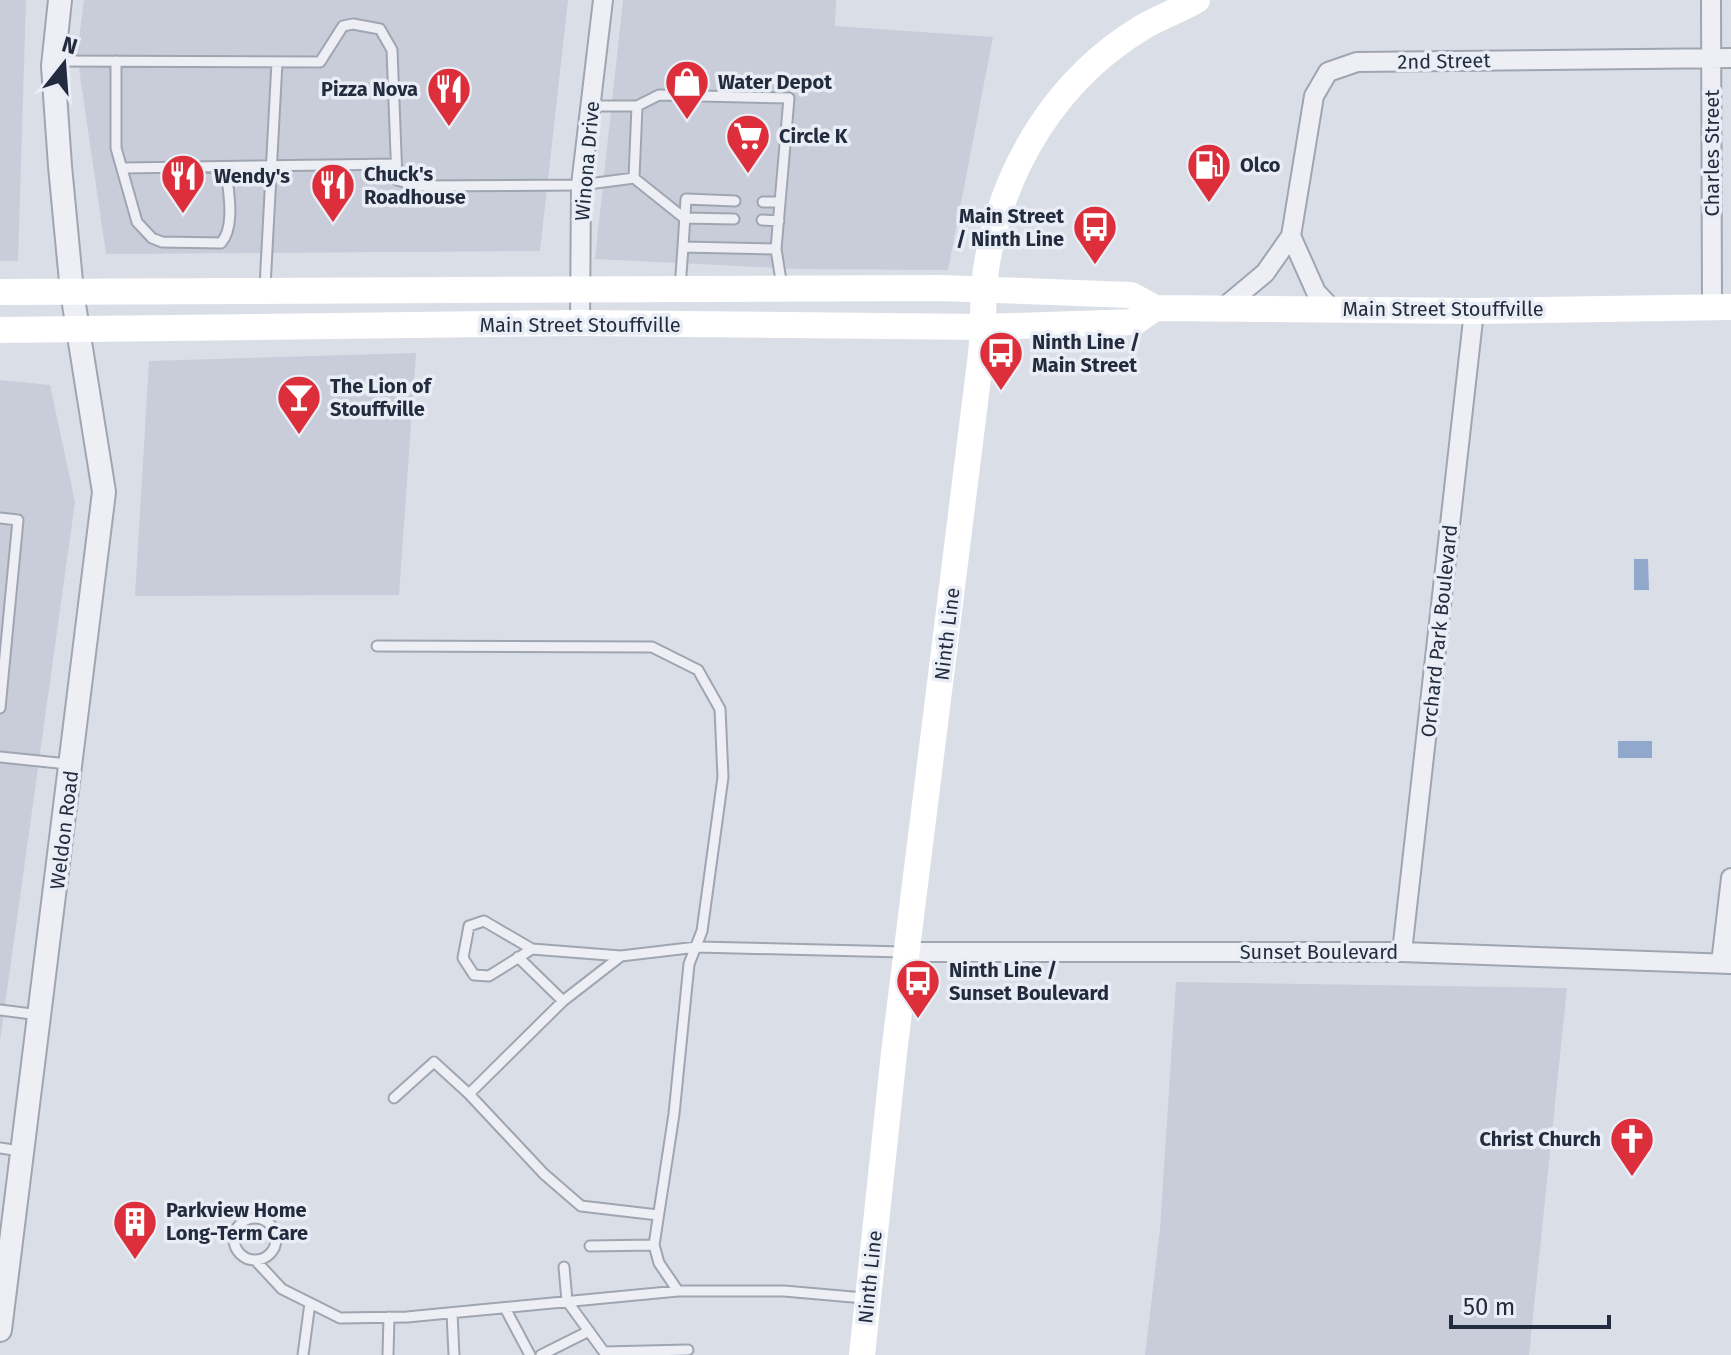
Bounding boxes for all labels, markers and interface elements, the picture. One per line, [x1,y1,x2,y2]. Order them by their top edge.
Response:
north arrow [24,24,104,104]
text: N [59,30,81,60]
street label: 2nd Street [1397,48,1492,74]
shop icon: Water Depot [663,58,711,121]
restaurant icon: Pizza Nova [425,65,473,128]
place label: Water Depot [718,70,832,94]
place label: Pizza Nova [321,77,418,101]
street label: Charles Street [1700,89,1724,216]
street label: Winona Drive [570,100,604,222]
supermarket icon: Circle K [724,112,772,175]
place label: Circle K [779,124,848,148]
fuel station icon: Olco [1185,141,1233,204]
restaurant icon: Wendy's [159,152,207,215]
place label: Olco [1240,153,1281,177]
restaurant icon: Chuck's Roadhouse [309,161,357,224]
place label: Chuck's Roadhouse [364,162,466,209]
place label: Wendy's [214,164,290,188]
bus stop icon: Main Street / Ninth Line [1071,203,1119,266]
place label: Main Street / Ninth Line [956,204,1064,251]
street label: Main Street Stouffville [1342,297,1544,321]
street label: Main Street Stouffville [479,313,681,337]
bus stop icon: Ninth Line / Main Street [977,329,1025,392]
place label: Ninth Line / Main Street [1032,330,1140,377]
bar icon: The Lion of Stouffville [275,373,323,436]
place label: The Lion of Stouffville [330,374,433,421]
street label: Orchard Park Boulevard [1416,523,1462,739]
street label: Ninth Line [929,586,965,682]
street label: Weldon Road [45,769,83,891]
street label: Sunset Boulevard [1240,940,1398,964]
bus stop icon: Ninth Line / Sunset Boulevard [894,957,942,1020]
place label: Ninth Line / Sunset Boulevard [949,958,1109,1005]
church icon: Christ Church [1608,1115,1656,1178]
place label: Christ Church [1480,1127,1601,1151]
building icon: Parkview Home Long-Term Care [111,1198,159,1261]
place label: Parkview Home Long-Term Care [166,1198,308,1245]
street label: Ninth Line [853,1229,887,1325]
scale bar [1451,1279,1609,1329]
text: 50 m [1463,1293,1515,1321]

